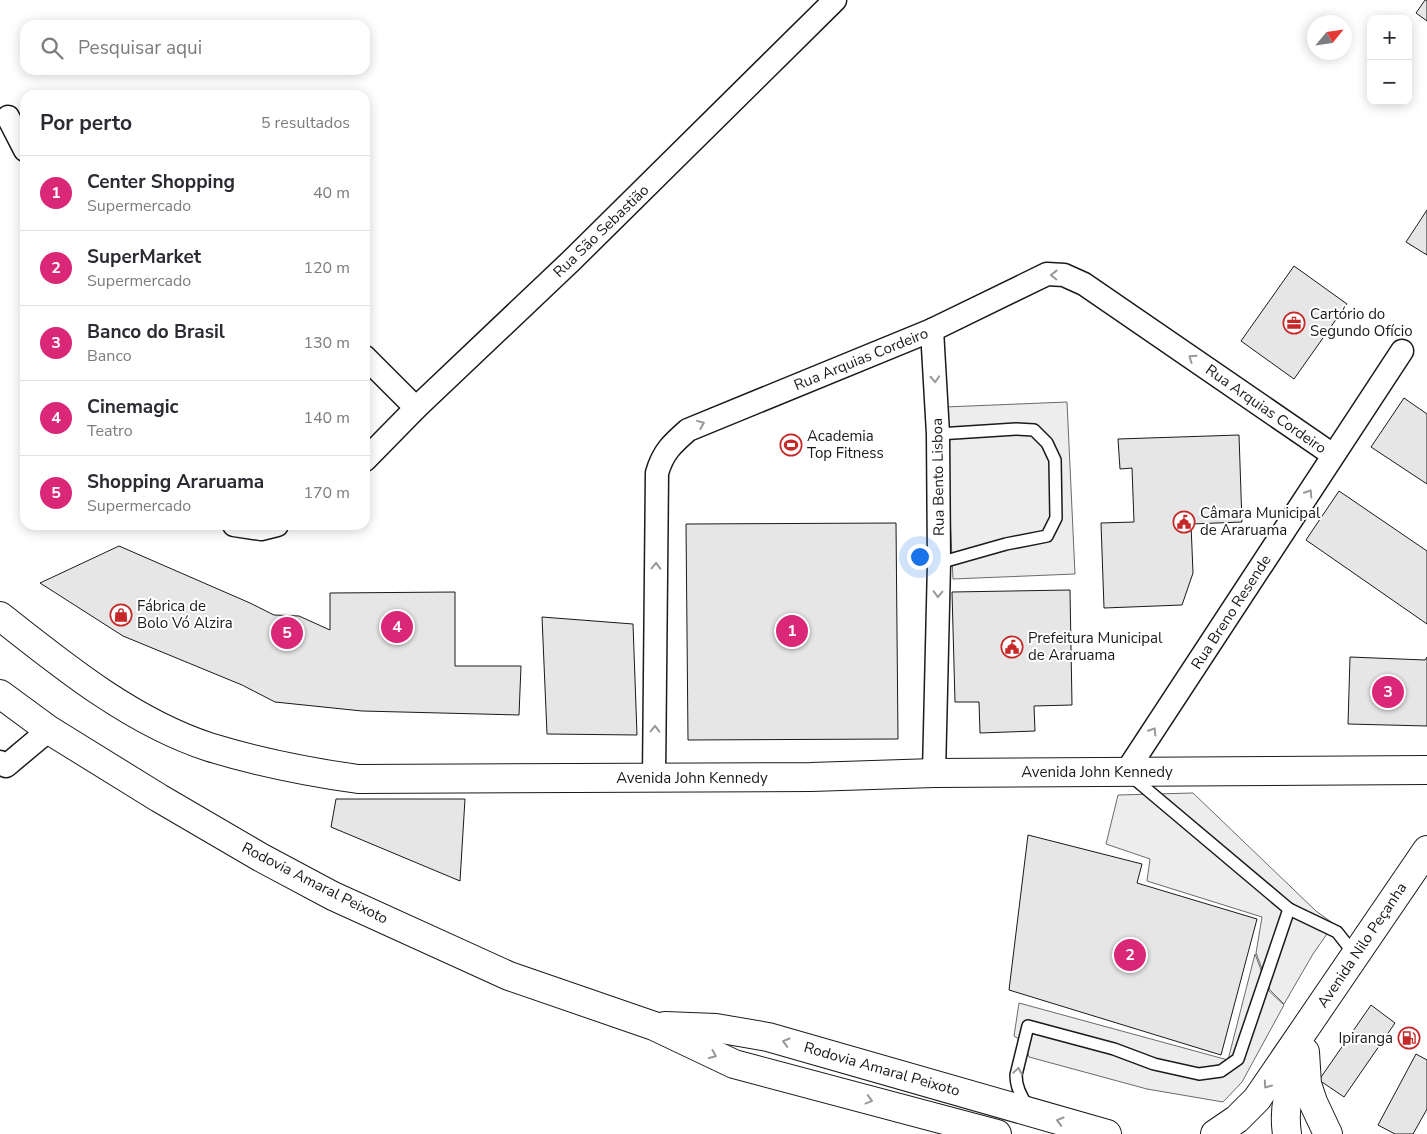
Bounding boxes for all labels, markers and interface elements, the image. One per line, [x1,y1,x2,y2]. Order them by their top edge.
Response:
north arrow [1307,15,1352,60]
map controls [1367,15,1412,105]
button: + [1367,15,1412,60]
search box [20,20,370,75]
icon: search [38,34,66,62]
text: Pesquisar aqui [78,35,202,61]
button: − [1367,60,1412,105]
text: Por perto [40,109,132,137]
text: 5 resultados [261,112,350,134]
text: Center Shopping [87,169,235,195]
street label: Rua São Sebastião [549,180,653,282]
text: 1 [51,182,61,204]
text: 40 m [313,182,350,204]
text: Supermercado [87,195,191,217]
text: SuperMarket [87,244,201,270]
text: 2 [51,257,61,279]
text: 120 m [303,257,350,279]
text: Supermercado [87,270,191,292]
one-way arrow [1050,270,1058,280]
place label: Cartório do Segundo Ofício [1310,304,1413,341]
office icon: Cartório do Segundo Ofício [1282,311,1306,335]
text: Banco do Brasil [87,319,225,345]
street label: Rua Arquias Cordeiro [791,323,931,395]
text: 3 [51,332,61,354]
text: 130 m [303,332,350,354]
text: Banco [87,345,132,367]
one-way arrow [1188,355,1198,364]
street label: Rua Arquias Cordeiro [1202,360,1330,458]
one-way arrow [929,375,940,383]
text: Cinemagic [87,394,179,420]
text: 4 [51,407,61,429]
text: 140 m [303,407,350,429]
street label: Rua Bento Lisboa [927,418,949,536]
text: Teatro [87,420,133,442]
one-way arrow [697,420,705,430]
place label: Academia Top Fitness [807,426,884,463]
sports icon: Academia Top Fitness [779,433,803,457]
text: Shopping Araruama [87,469,264,495]
text: 5 [51,482,61,504]
text: 170 m [303,482,350,504]
one-way arrow [1302,489,1312,498]
text: Supermercado [87,495,191,517]
place label: Câmara Municipal de Araruama [1200,503,1321,540]
public building icon: Câmara Municipal de Araruama [1172,510,1196,534]
your location [907,544,933,570]
street label: Rua Breno Resende [1186,551,1276,673]
one-way arrow [651,562,662,570]
one-way arrow [933,590,943,598]
place label: Fábrica de Bolo Vó Alzira [137,596,233,633]
shop icon: Fábrica de Bolo Vó Alzira [109,603,133,627]
pin: 4 [381,608,413,646]
pin: 1 [776,612,808,650]
pin: 5 [271,614,303,652]
place label: Prefeitura Municipal de Araruama [1028,628,1163,665]
public building icon: Prefeitura Municipal de Araruama [1000,635,1024,659]
pin: 3 [1372,673,1404,711]
one-way arrow [650,725,660,732]
one-way arrow [1147,728,1156,737]
street label: Avenida John Kennedy [1021,762,1173,782]
street label: Avenida John Kennedy [616,768,768,788]
street label: Rodovia Amaral Peixoto [238,837,392,929]
street label: Avenida Nilo Peçanha [1313,879,1411,1011]
pin: 2 [1114,936,1146,974]
fuel station icon: Ipiranga [1397,1026,1421,1050]
place label: Ipiranga [1338,1028,1393,1048]
one-way arrow [782,1037,791,1048]
street label: Rodovia Amaral Peixoto [802,1037,962,1101]
one-way arrow [708,1048,717,1059]
one-way arrow [1012,1067,1022,1076]
one-way arrow [1264,1079,1273,1089]
one-way arrow [865,1094,874,1105]
one-way arrow [1057,1116,1065,1126]

